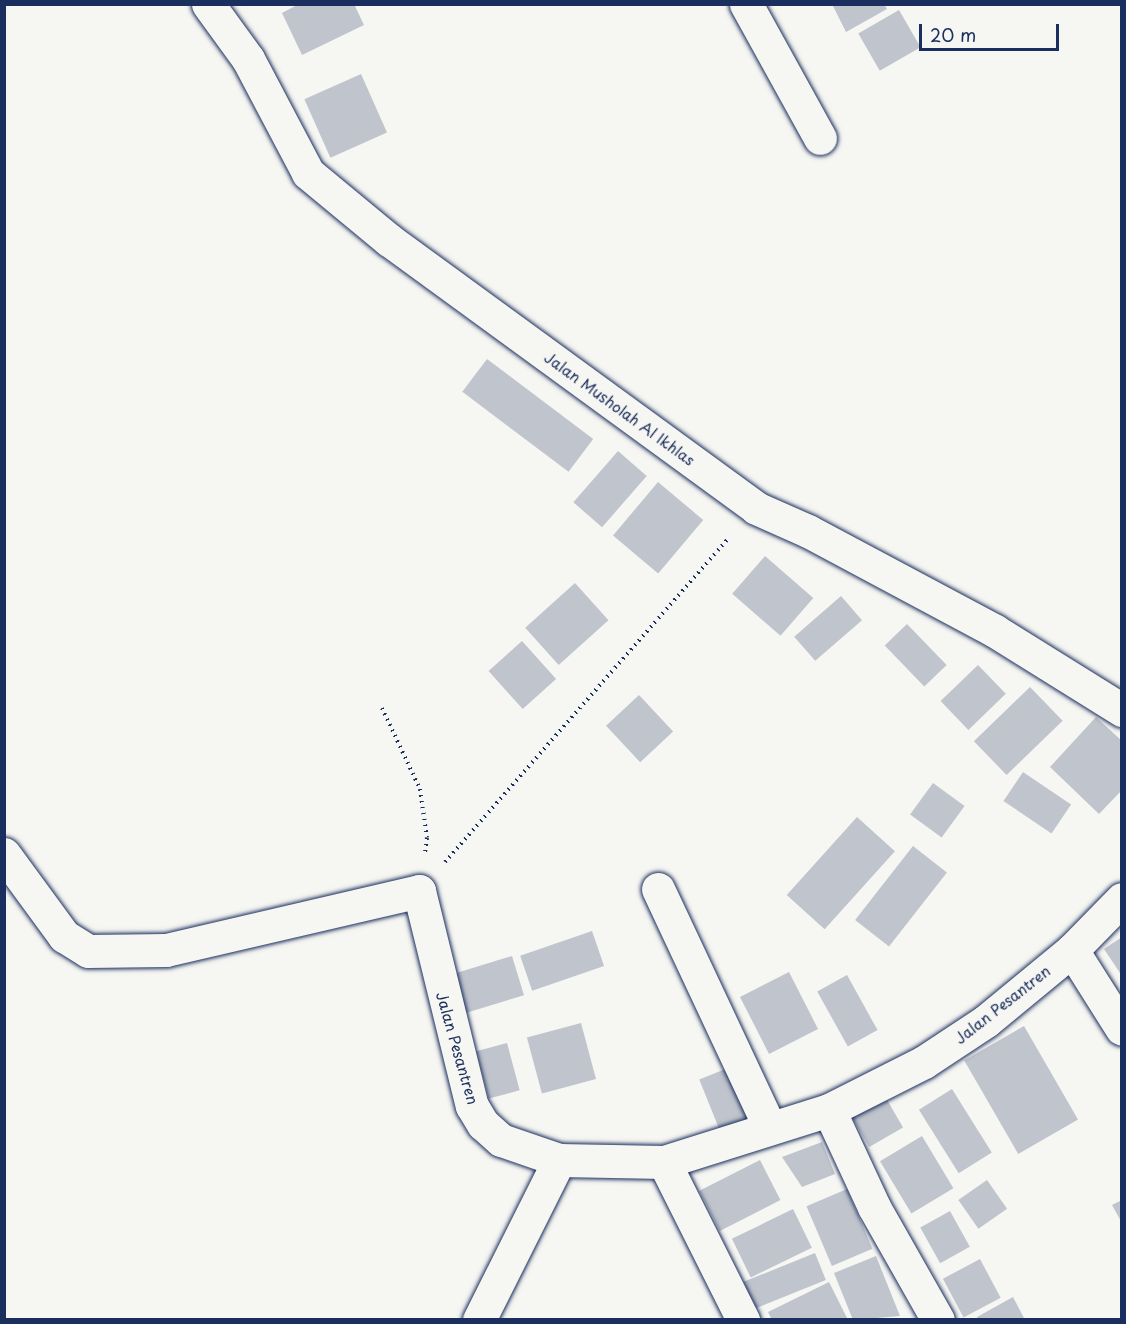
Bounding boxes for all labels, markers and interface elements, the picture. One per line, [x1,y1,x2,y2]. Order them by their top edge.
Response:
scale bar [922,12,1062,50]
text: 20 m [930,21,976,48]
street label: Jalan Musholah Al Ikhlas [541,347,699,469]
street label: Jalan Pesantren [950,961,1054,1047]
street label: Jalan Pesantren [433,989,483,1107]

